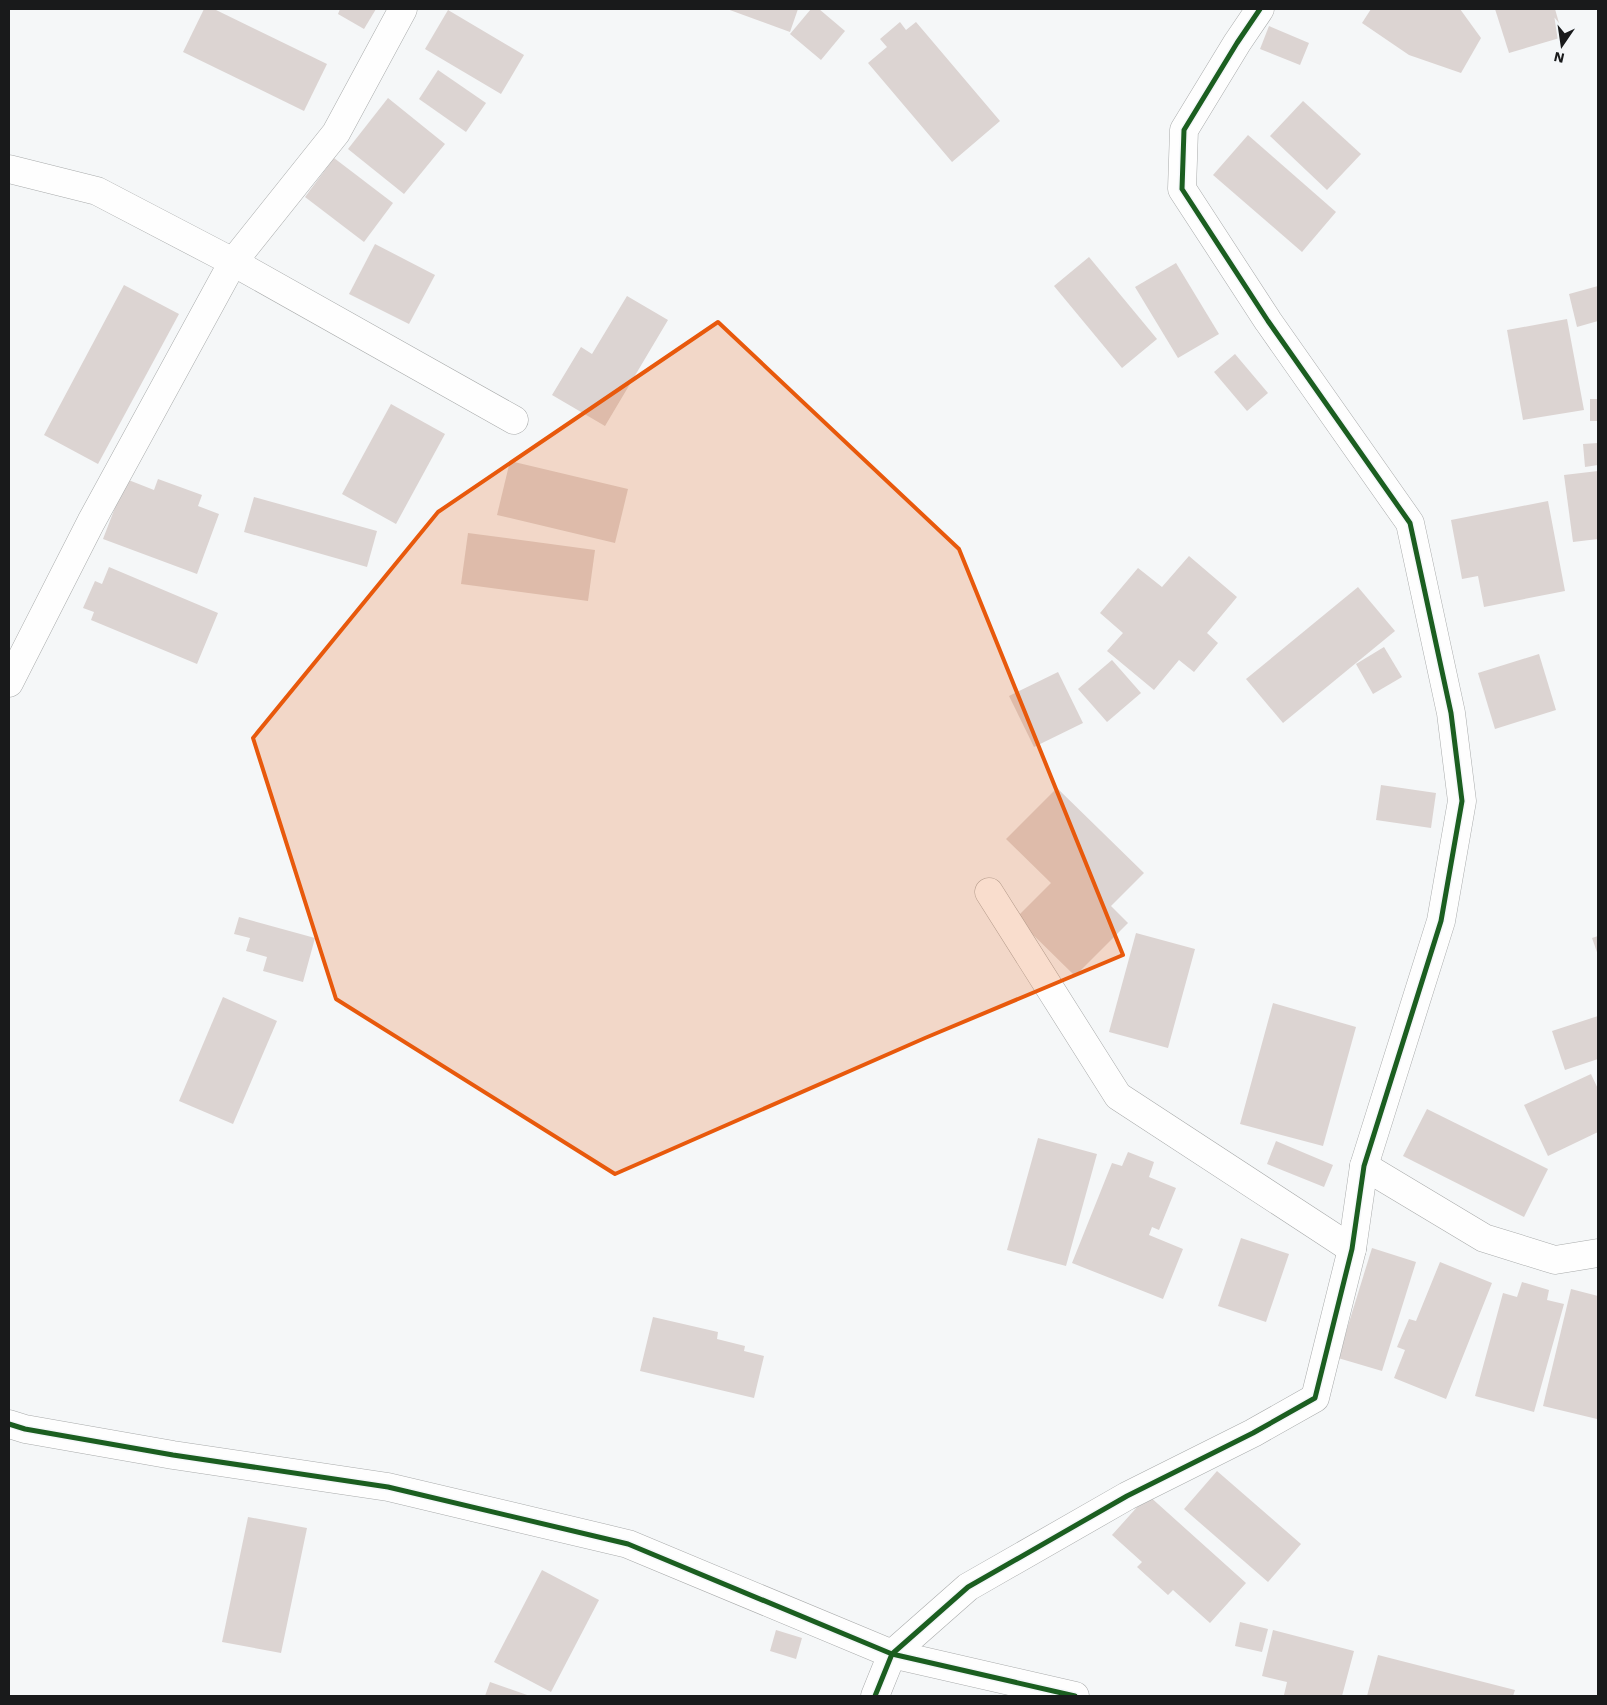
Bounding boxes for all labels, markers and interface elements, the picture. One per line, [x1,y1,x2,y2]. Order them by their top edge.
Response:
north arrow [1537,20,1587,70]
text: N [1552,49,1566,67]

